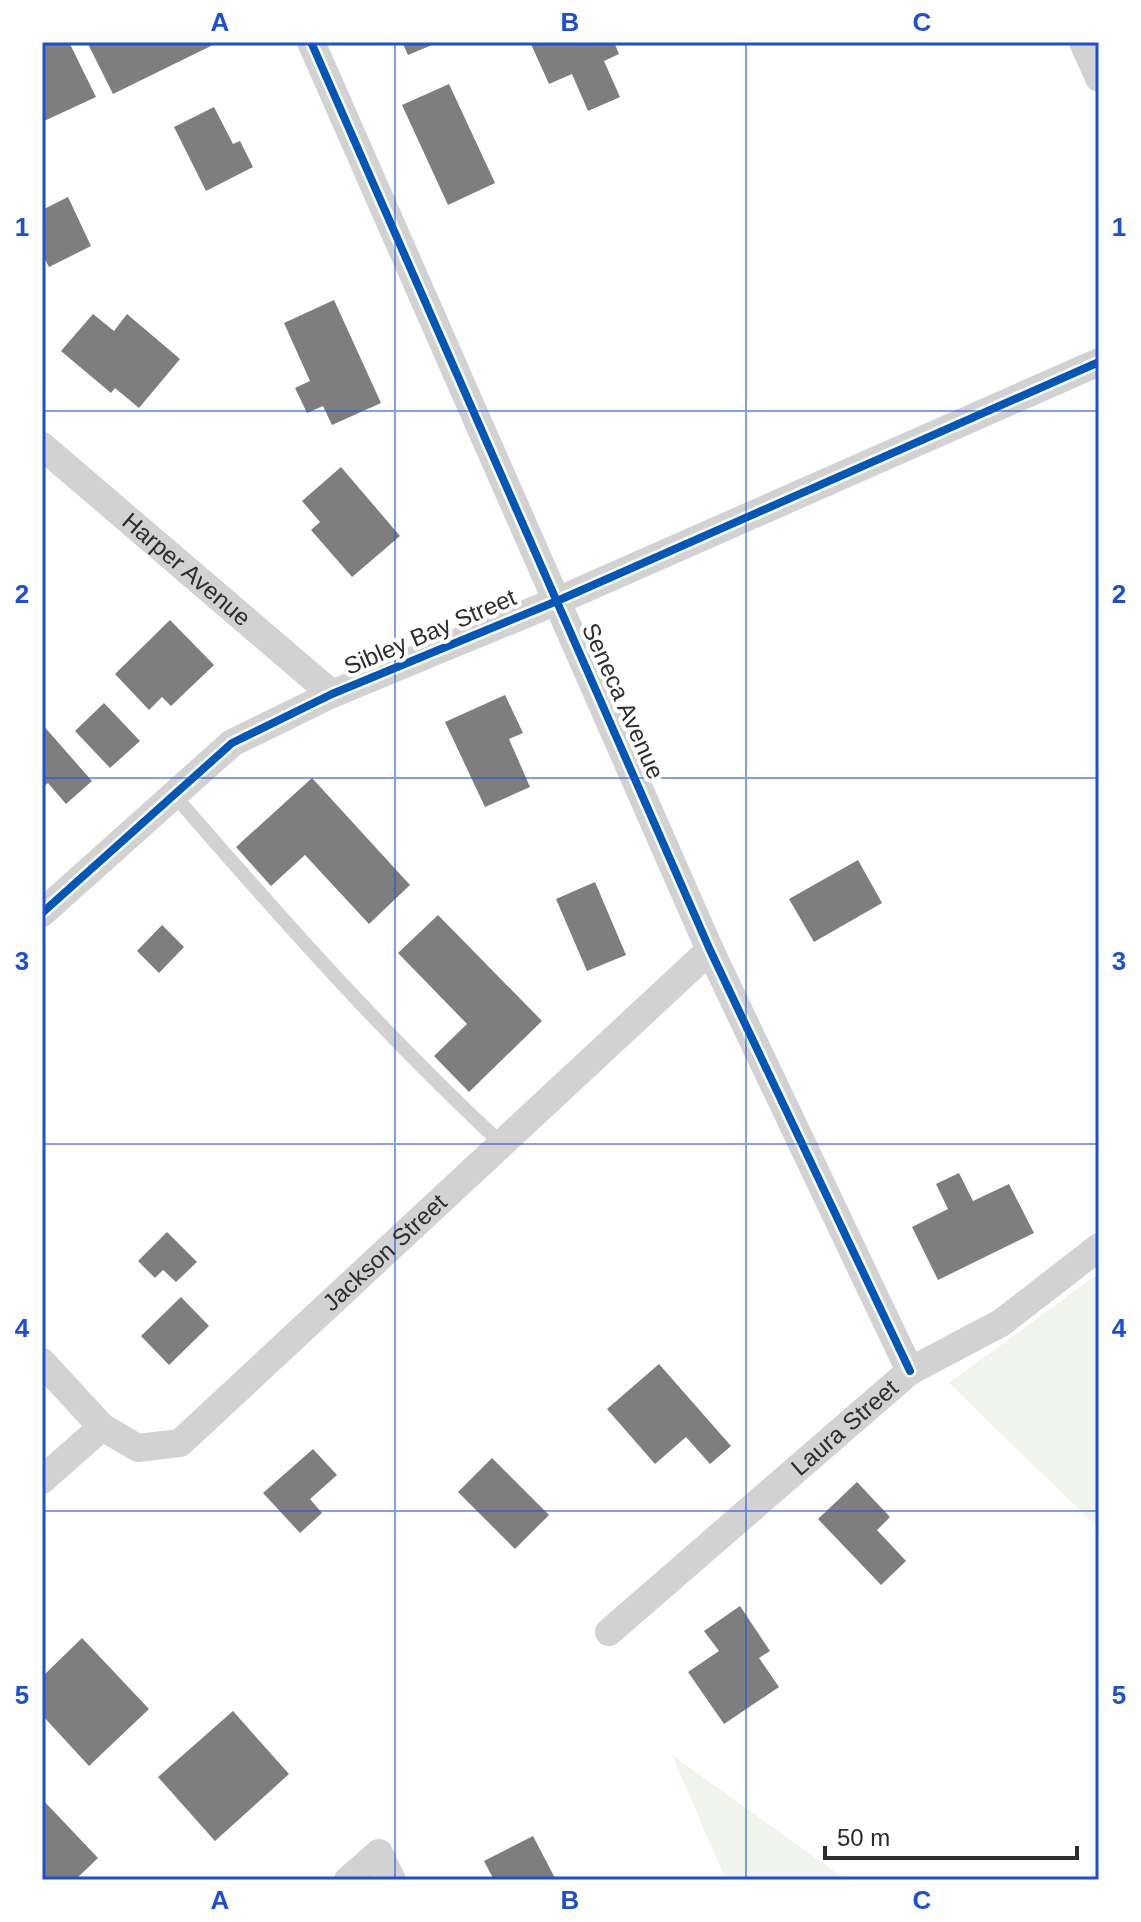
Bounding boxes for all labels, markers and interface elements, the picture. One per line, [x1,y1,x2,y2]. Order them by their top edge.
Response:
text: A [211,7,230,37]
text: B [561,7,579,37]
text: C [913,7,932,37]
text: 1 [15,212,29,242]
text: 1 [1112,212,1126,242]
street label: Harper Avenue [117,507,256,631]
text: 2 [15,579,29,609]
text: 2 [1112,579,1126,609]
street label: Sibley Bay Street [340,583,520,680]
street label: Seneca Avenue [577,619,670,783]
text: 3 [15,946,29,976]
text: 3 [1112,946,1126,976]
street label: Jackson Street [317,1188,452,1316]
text: 4 [15,1313,30,1343]
text: 4 [1112,1313,1127,1343]
street label: Laura Street [786,1374,903,1481]
text: 5 [15,1680,29,1710]
text: 5 [1112,1680,1126,1710]
scale bar [825,1810,1077,1860]
text: 50 m [837,1824,890,1851]
text: A [211,1885,230,1915]
text: B [561,1885,579,1915]
text: C [913,1885,932,1915]

